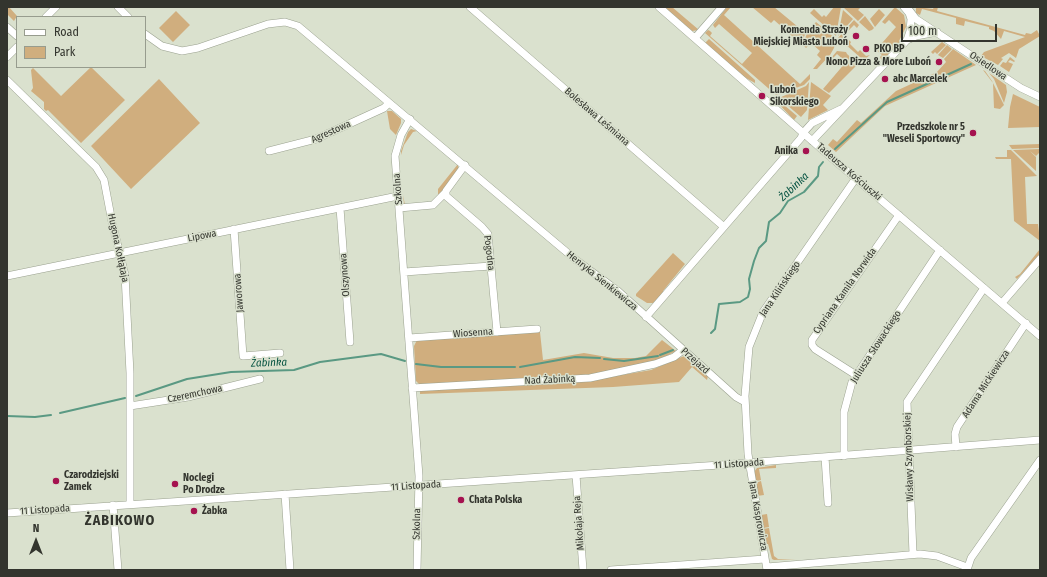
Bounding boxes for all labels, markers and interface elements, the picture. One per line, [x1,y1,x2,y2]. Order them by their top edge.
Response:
legend [16,16,146,68]
scale bar [903,16,999,42]
place label: Komenda Straży Miejskiej Miasta Luboń [753,24,848,48]
text: 100 m [908,24,937,38]
text: Road [54,25,79,39]
marker: Komenda Straży Miejskiej Miasta Luboń [851,31,861,41]
place label: PKO BP [874,43,904,55]
marker: PKO BP [861,44,871,54]
text: Park [54,45,75,59]
street label: Osiedlowa [967,49,1009,83]
place label: Nono Pizza & More Luboń [826,56,931,68]
marker: Nono Pizza & More Luboń [934,57,944,67]
place label: abc Marcelek [893,73,947,85]
marker: abc Marcelek [880,74,890,84]
place label: Luboń Sikorskiego [770,84,819,108]
street label: Bolesława Leśmiana [562,85,632,149]
marker: Luboń Sikorskiego [757,91,767,101]
street label: Agrestowa [309,118,353,146]
place label: Przedszkole nr 5 "Weseli Sportowcy" [883,121,965,144]
marker: Przedszkole nr 5 "Weseli Sportowcy" [968,128,978,138]
street label: Tadeusza Kościuszki [814,141,884,203]
place label: Anika [775,145,798,157]
marker: Anika [801,146,811,156]
water label: Żabinka [776,170,812,204]
street label: Szkolna [391,173,405,205]
street label: Hugona Kołłątaja [105,213,131,283]
street label: Lipowa [187,227,217,245]
street label: Pogodna [481,235,497,271]
street label: Cypriana Kamila Norwida [811,246,879,336]
street label: Henryka Sienkiewicza [564,249,640,313]
street label: Olszynowa [337,253,353,297]
street label: Jana Kilińskiego [757,259,803,319]
street label: Jaworowa [232,273,246,313]
street label: Juliusza Słowackiego [848,308,904,386]
street label: Wiosenna [453,326,493,340]
street label: Przejazd [678,345,712,377]
street label: Adama Mickiewicza [960,348,1012,420]
water label: Żabinka [251,356,287,370]
street label: Nad Żabinką [524,373,576,387]
street label: Czeremchowa [166,382,224,406]
street label: Wisławy Szymborskiej [901,412,917,502]
street label: 11 Listopada [714,456,764,472]
place label: Czarodziejski Zamek [64,469,119,492]
place label: Noclegi Po Drodze [183,472,225,496]
marker: Czarodziejski Zamek [51,476,61,486]
street label: 11 Listopada [391,478,441,494]
marker: Noclegi Po Drodze [170,479,180,489]
street label: Jana Kasprowicza [746,480,770,552]
place label: Chata Polska [469,494,522,506]
marker: Chata Polska [456,495,466,505]
street label: Mikołaja Reja [571,495,587,551]
street label: 11 Listopada [20,502,70,518]
place label: Żabka [202,505,227,517]
marker: Żabka [189,506,199,516]
street label: Szkolna [411,508,423,540]
district label: ŻABIKOWO [85,513,155,529]
north arrow [16,521,56,561]
text: N [33,522,39,535]

